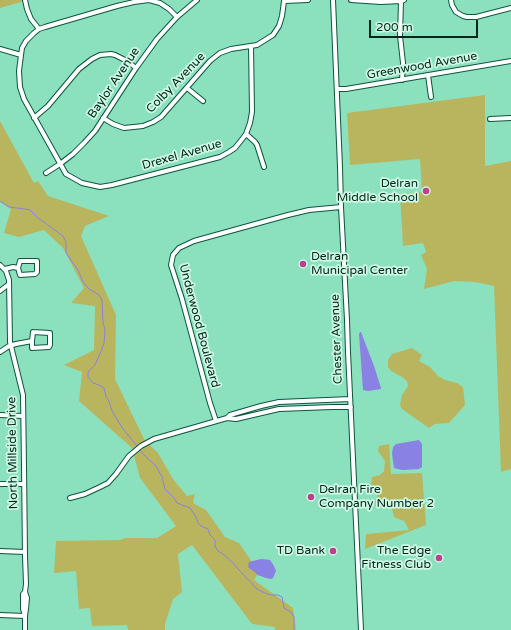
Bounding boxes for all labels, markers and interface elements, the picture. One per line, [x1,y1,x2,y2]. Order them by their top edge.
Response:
scale bar [371,12,480,38]
text: 200 m [376,20,413,34]
street label: Baylor Avenue [85,45,143,121]
street label: Greenwood Avenue [366,49,478,83]
street label: Colby Avenue [144,50,208,116]
street label: Drexel Avenue [140,137,224,173]
place label: Delran Middle School [337,177,418,205]
marker: Delran Middle School [421,186,431,196]
place label: Delran Municipal Center [311,250,408,278]
marker: Delran Municipal Center [298,259,308,269]
street label: Underwood Boulevard [176,263,222,389]
street label: Chester Avenue [328,294,346,384]
street label: North Millside Drive [5,397,21,509]
place label: Delran Fire Company Number 2 [319,483,434,511]
marker: Delran Fire Company Number 2 [306,492,316,502]
place label: TD Bank [277,544,325,558]
place label: The Edge Fitness Club [361,544,431,572]
marker: TD Bank [328,546,338,556]
marker: The Edge Fitness Club [434,553,444,563]

